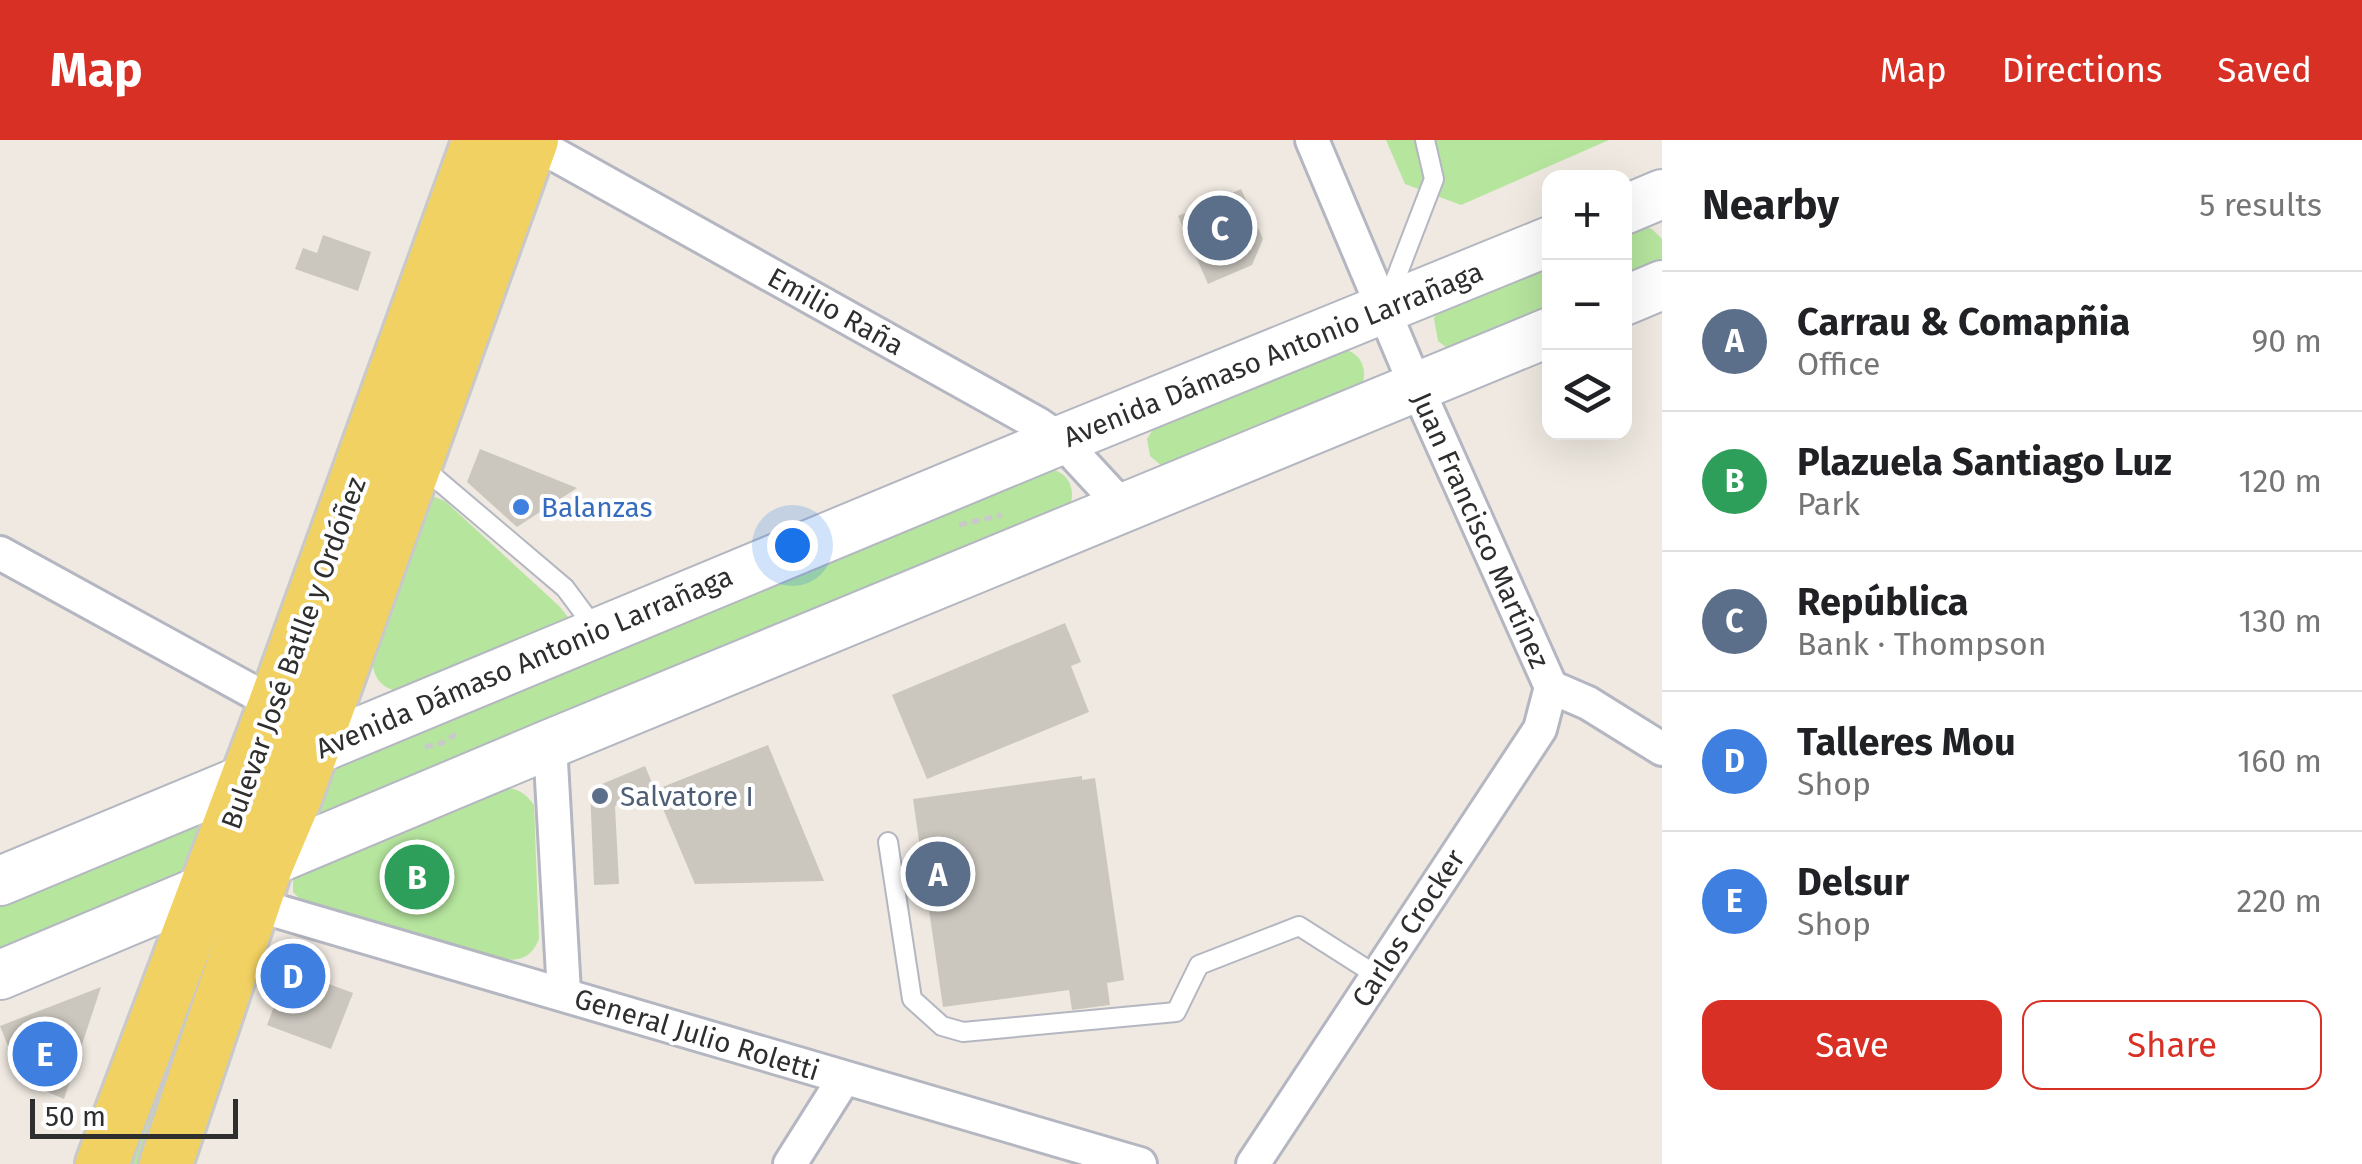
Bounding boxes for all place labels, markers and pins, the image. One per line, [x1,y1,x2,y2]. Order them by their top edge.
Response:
pin: C [1188,191,1252,266]
place label: Balanzas [541,491,653,524]
marker: Balanzas [510,496,532,518]
place label: Salvatore I [620,780,754,813]
marker: Salvatore I [589,785,611,807]
pin: A [906,836,970,912]
pin: B [384,840,450,914]
pin: D [260,938,326,1014]
pin: E [12,1016,78,1092]

